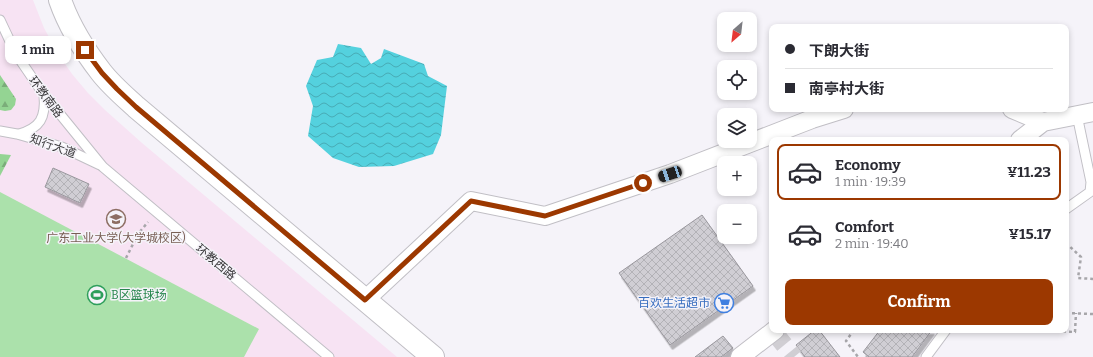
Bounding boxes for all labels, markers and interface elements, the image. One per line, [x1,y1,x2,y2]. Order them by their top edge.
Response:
north arrow [717,12,757,52]
map controls [717,12,757,244]
callout: 1 min [5,36,71,64]
route end [76,41,94,59]
text: 1 min [22,42,54,57]
text: 下朗大街 [809,42,869,60]
button: locate [717,60,757,100]
street label: 环教南路 [26,74,66,120]
text: 南亭村大街 [809,80,884,98]
button: layers [717,108,757,148]
street label: 知行大道 [28,131,78,161]
icon: car [787,154,823,190]
button: + [717,156,757,196]
text: Economy [835,156,901,174]
text: ¥11.23 [1007,163,1051,181]
car [657,165,683,183]
route start [634,174,652,192]
text: 1 min · 19:39 [835,174,906,189]
button: − [717,204,757,244]
school or university icon: 广东工业大学(大学城校区) [105,208,127,230]
icon: car [787,216,823,252]
text: Comfort [835,218,894,236]
text: ¥15.17 [1009,225,1051,243]
place label: 广东工业大学(大学城校区) [46,230,186,245]
text: 2 min · 19:40 [835,236,909,251]
street label: 环教西路 [193,241,239,283]
button: Confirm [785,279,1053,325]
sports icon: B区篮球场 [86,284,108,306]
place label: B区篮球场 [111,288,167,302]
supermarket icon: 百欢生活超市 [713,292,735,314]
place label: 百欢生活超市 [638,296,710,310]

